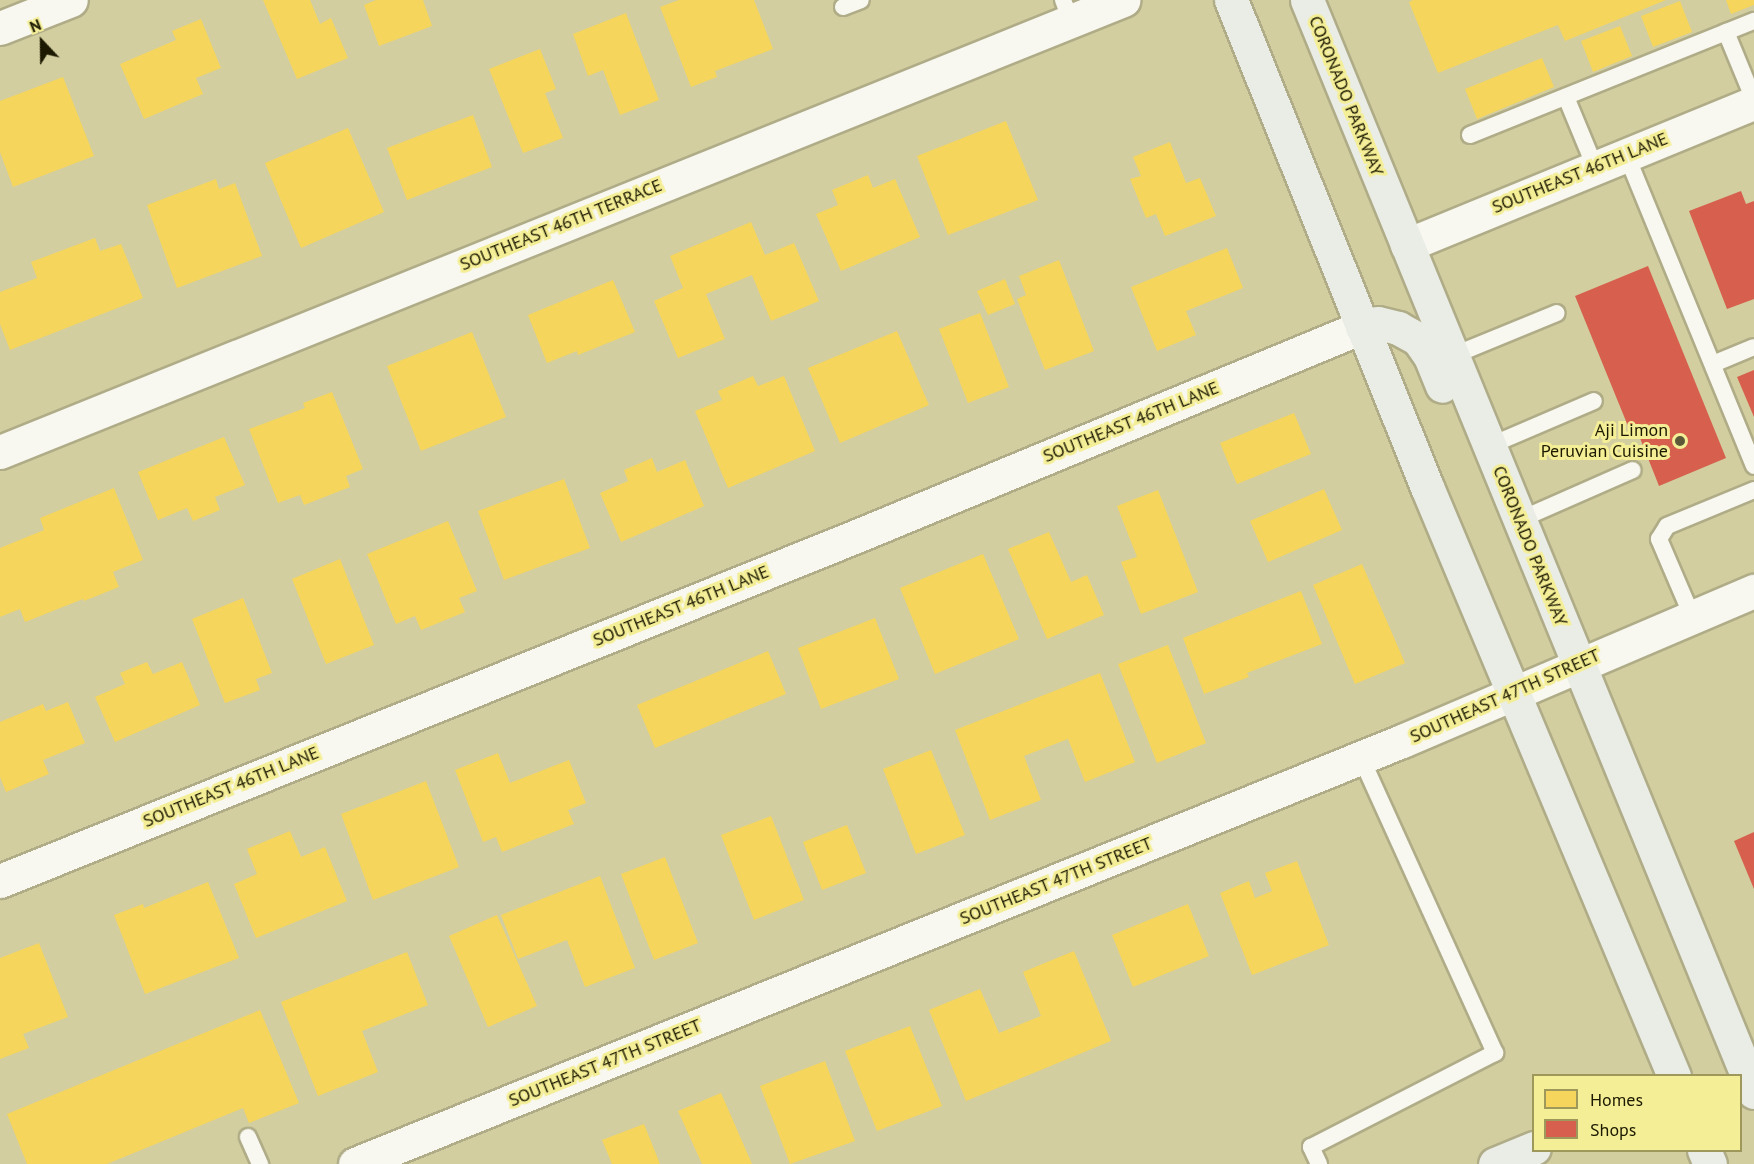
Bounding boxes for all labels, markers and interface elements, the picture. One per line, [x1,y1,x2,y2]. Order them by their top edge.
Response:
north arrow [12,12,72,72]
street label: CORONADO PARKWAY [1304,13,1388,179]
text: N [27,14,44,37]
street label: SOUTHEAST 46TH LANE [1489,128,1671,218]
street label: SOUTHEAST 46TH TERRACE [456,174,666,276]
street label: SOUTHEAST 46TH LANE [1040,377,1222,467]
place label: Aji Limon Peruvian Cuisine [1541,420,1668,462]
marker: Aji Limon Peruvian Cuisine [1673,434,1687,448]
street label: CORONADO PARKWAY [1488,463,1572,629]
street label: SOUTHEAST 46TH LANE [590,561,772,651]
street label: SOUTHEAST 47TH STREET [1406,644,1604,748]
street label: SOUTHEAST 46TH LANE [140,742,322,832]
street label: SOUTHEAST 47TH STREET [956,832,1156,930]
street label: SOUTHEAST 47TH STREET [505,1014,705,1112]
legend [1532,1074,1742,1152]
text: Homes [1590,1088,1643,1111]
text: Shops [1590,1118,1636,1141]

